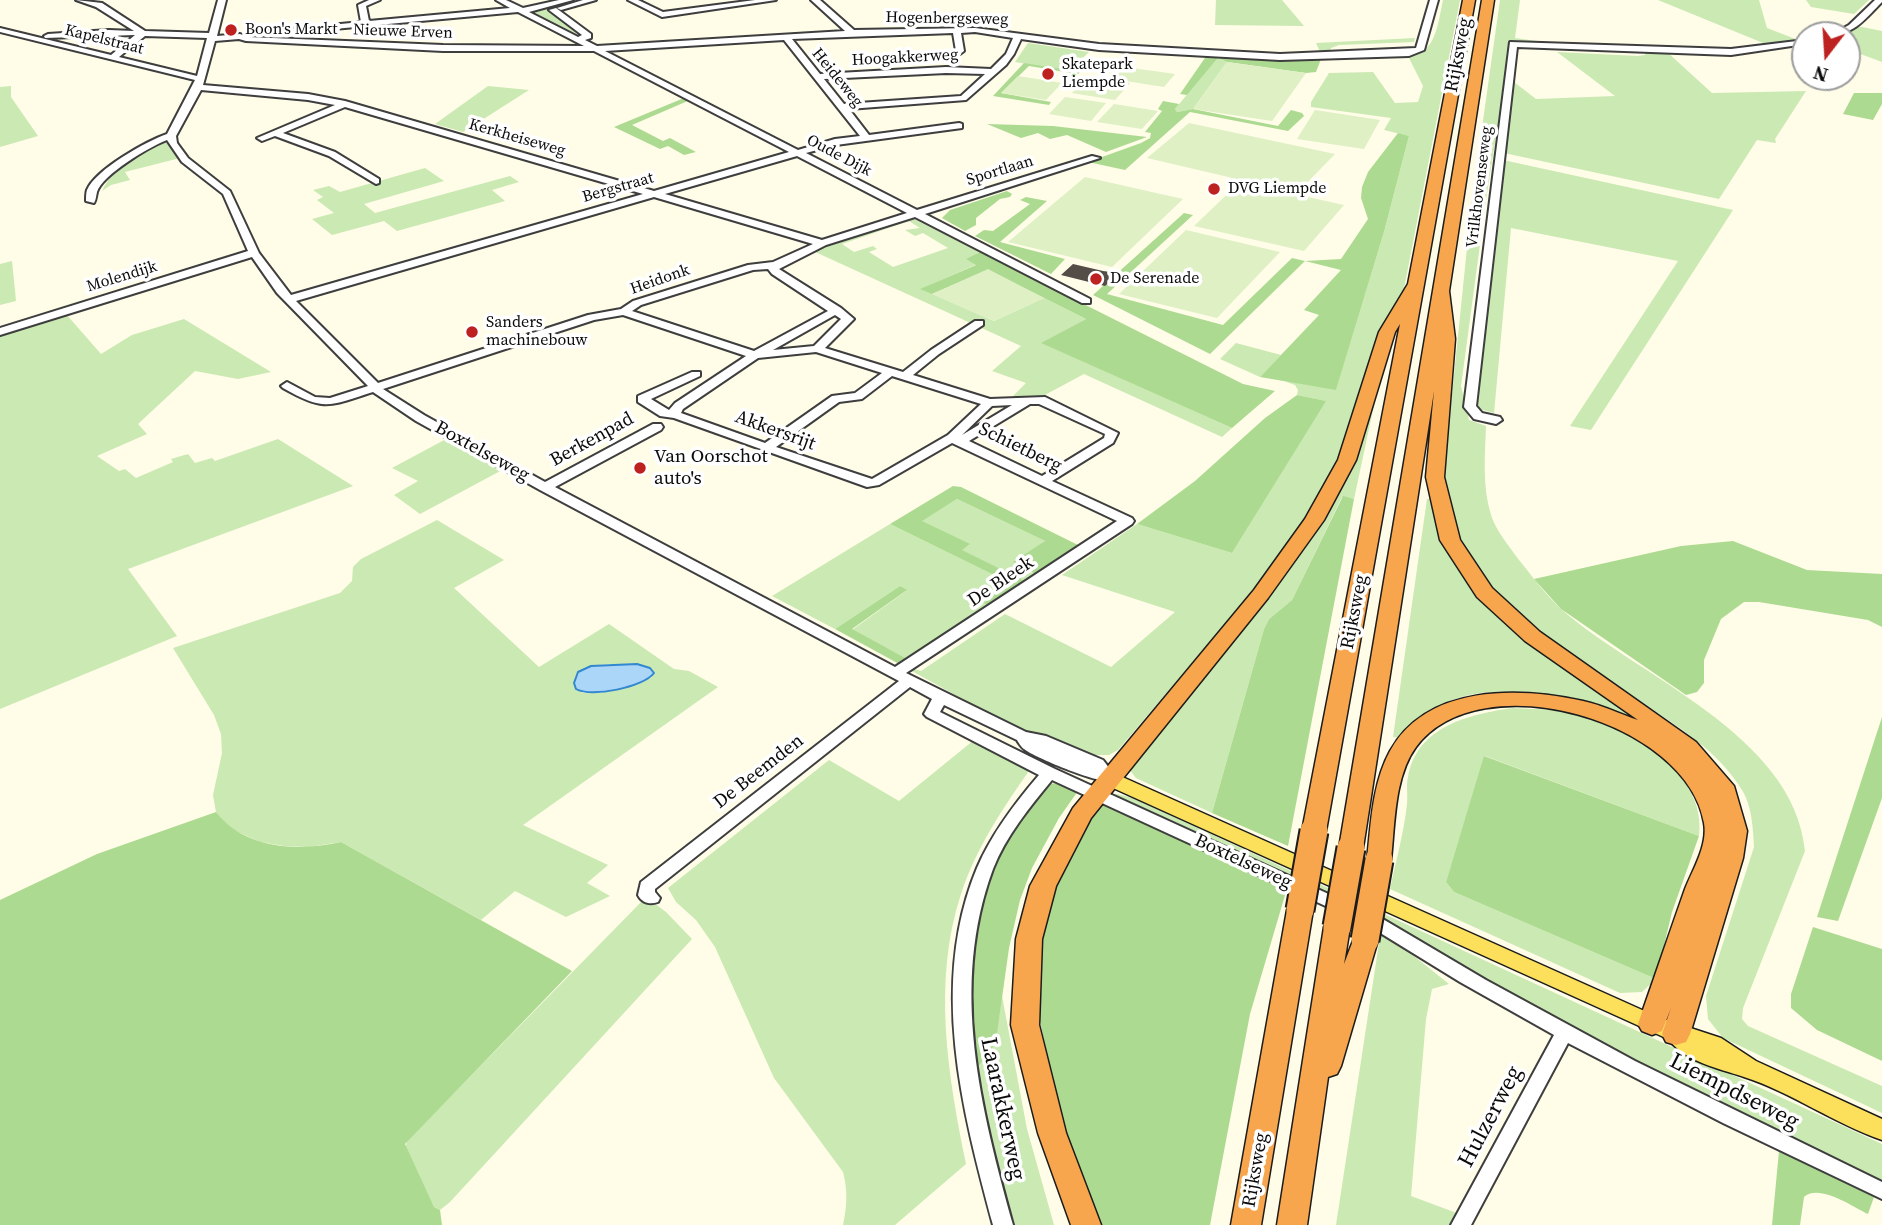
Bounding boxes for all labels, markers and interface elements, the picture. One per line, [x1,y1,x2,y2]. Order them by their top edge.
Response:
street label: Hogenbergseweg [886,8,1008,30]
street label: Rijksweg [1441,16,1477,94]
place label: Boon's Markt [245,20,337,40]
street label: Kapelstraat [63,21,145,59]
street label: Nieuwe Erven [353,21,453,43]
north arrow [1791,21,1861,91]
marker: Boon's Markt [223,22,239,38]
street label: Heideweg [807,45,867,111]
street label: Hoogakkerweg [851,46,959,70]
place label: Skatepark Liempde [1062,55,1133,93]
text: N [1810,60,1831,89]
marker: Skatepark Liempde [1040,66,1056,82]
street label: Kerkheiseweg [466,115,568,161]
street label: Vrilkhovenseweg [1463,125,1497,249]
street label: Oude Dijk [803,131,875,181]
street label: Sportlaan [964,152,1036,190]
street label: Bergstraat [580,169,656,207]
place label: DVG Liempde [1228,179,1326,199]
marker: DVG Liempde [1206,181,1222,197]
street label: Molendijk [85,257,159,297]
street label: Heidonk [628,261,692,299]
place label: De Serenade [1110,269,1199,289]
marker: De Serenade [1088,271,1104,287]
place label: Sanders machinebouw [486,313,587,351]
marker: Sanders machinebouw [464,324,480,340]
street label: Akkersrijt [732,406,818,456]
street label: Berkenpad [546,408,638,472]
street label: Boxtelseweg [431,417,533,487]
street label: Schietberg [975,418,1065,478]
place label: Van Oorschot auto's [654,446,768,490]
marker: Van Oorschot auto's [632,460,648,476]
street label: De Bleek [964,552,1038,612]
street label: Rijksweg [1337,573,1373,651]
street label: De Beemden [709,730,809,814]
street label: Boxtelseweg [1191,830,1295,894]
street label: Laarakkerweg [973,1035,1031,1183]
street label: Liempdseweg [1665,1048,1803,1136]
street label: Hulzerweg [1453,1062,1529,1172]
street label: Rijksweg [1238,1131,1274,1209]

